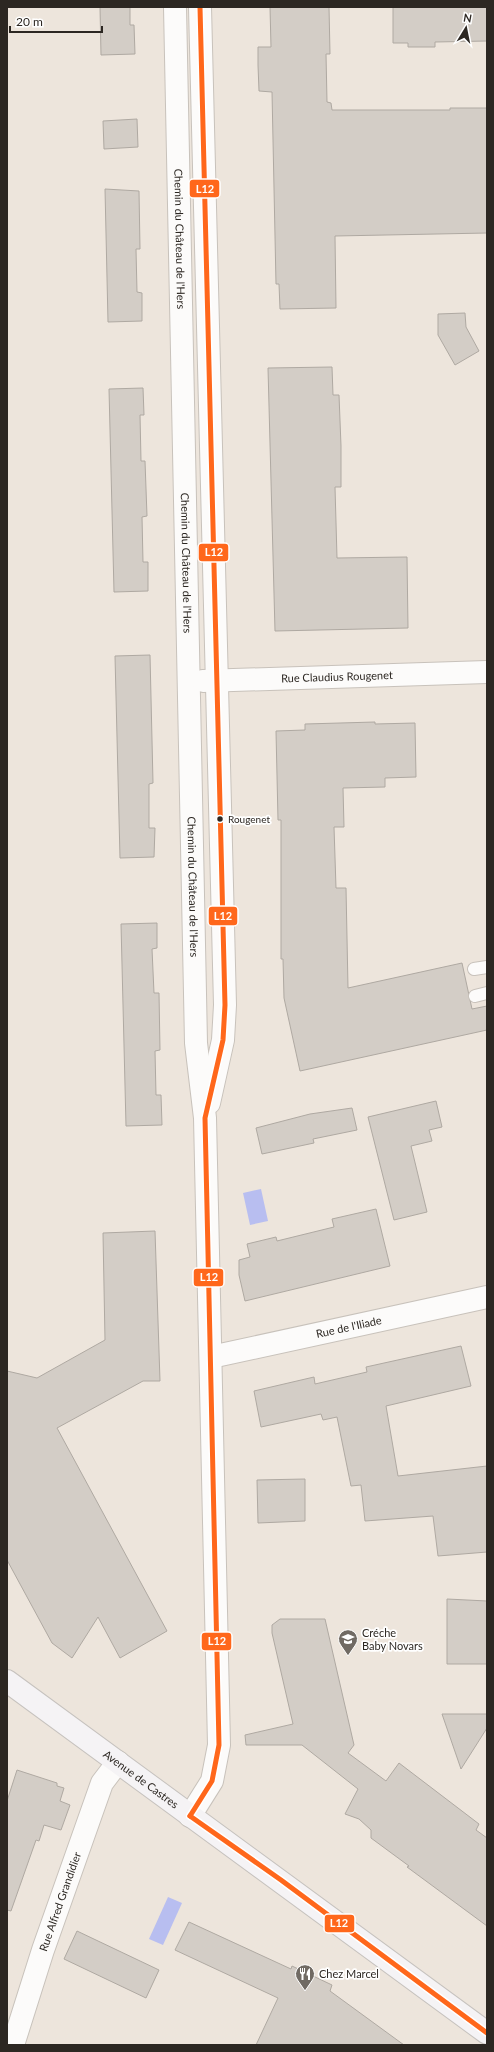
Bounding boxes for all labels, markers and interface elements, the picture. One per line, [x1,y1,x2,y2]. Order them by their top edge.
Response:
scale bar [10,8,102,34]
north arrow [446,8,486,48]
text: N [463,11,473,25]
text: 20 m [16,14,43,29]
street label: Chemin du Château de l'Hers [172,168,188,310]
line badge: L12 [189,179,220,198]
text: L12 [196,182,214,195]
street label: Chemin du Château de l'Hers [179,492,195,634]
line badge: L12 [198,543,229,562]
text: L12 [205,545,223,558]
street label: Rue Claudius Rougenet [281,668,393,685]
place label: Rougenet [228,813,270,825]
marker: Rougenet [215,814,225,824]
street label: Chemin du Château de l'Hers [185,816,201,957]
line badge: L12 [208,906,238,926]
text: L12 [214,909,232,922]
line badge: L12 [193,1268,224,1287]
text: L12 [200,1270,218,1283]
street label: Rue de l'Iliade [315,1313,383,1340]
place label: Créche Baby Novars [362,1626,423,1652]
school or university icon: Créche Baby Novars [337,1628,359,1656]
line badge: L12 [201,1632,232,1651]
text: L12 [208,1634,226,1647]
street label: Avenue de Castres [101,1747,182,1811]
street label: Rue Alfred Grandidier [36,1850,83,1953]
line badge: L12 [324,1914,355,1933]
text: L12 [330,1916,348,1929]
restaurant icon: Chez Marcel [294,1963,316,1991]
place label: Chez Marcel [319,1967,379,1980]

